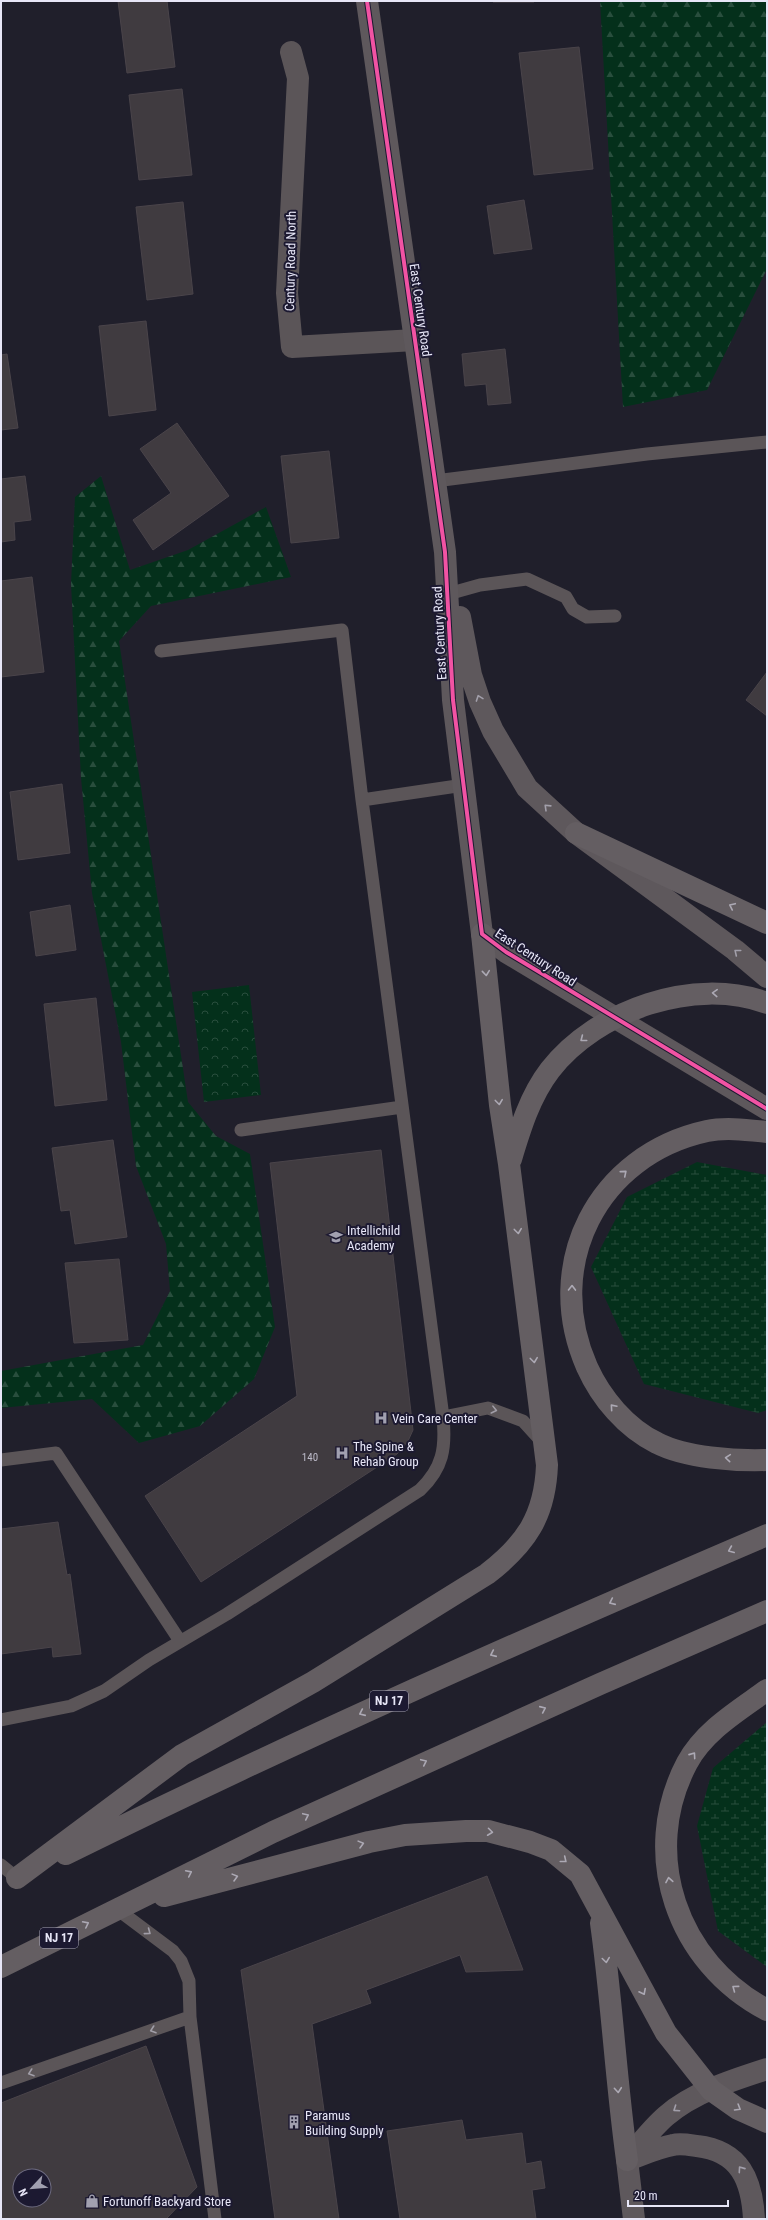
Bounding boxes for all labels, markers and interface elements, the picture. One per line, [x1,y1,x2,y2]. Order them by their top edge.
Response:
street label: Century Road North [282,211,299,311]
street label: East Century Road [407,263,434,358]
street label: East Century Road [430,586,449,680]
one-way arrow [475,694,483,701]
one-way arrow [544,804,552,812]
one-way arrow [728,903,736,911]
street label: East Century Road [492,926,579,989]
one-way arrow [735,949,742,956]
one-way arrow [482,970,491,976]
one-way arrow [712,989,718,998]
one-way arrow [580,1035,587,1042]
one-way arrow [495,1099,504,1105]
one-way arrow [620,1171,627,1178]
place label: Intellichild Academy [347,1223,400,1253]
one-way arrow [513,1228,522,1234]
school or university icon: Intellichild Academy [328,1229,344,1245]
one-way arrow [568,1285,576,1291]
one-way arrow [529,1357,538,1363]
one-way arrow [491,1405,498,1413]
one-way arrow [611,1405,618,1412]
hospital icon: Vein Care Center [373,1410,389,1426]
place label: Vein Care Center [392,1411,478,1426]
place label: The Spine & Rehab Group [353,1439,419,1469]
hospital icon: The Spine & Rehab Group [334,1445,350,1461]
house number: 140 [302,1451,318,1464]
one-way arrow [725,1454,731,1463]
one-way arrow [728,1545,736,1553]
one-way arrow [608,1597,615,1605]
one-way arrow [489,1649,497,1657]
road number: NJ 17 [370,1691,408,1711]
one-way arrow [539,1706,546,1714]
one-way arrow [358,1709,365,1717]
one-way arrow [688,1752,696,1759]
one-way arrow [420,1759,428,1767]
one-way arrow [303,1813,310,1821]
one-way arrow [487,1827,493,1836]
one-way arrow [357,1840,364,1849]
one-way arrow [560,1856,567,1863]
one-way arrow [185,1870,193,1878]
one-way arrow [232,1873,239,1882]
one-way arrow [665,1877,674,1883]
one-way arrow [82,1922,89,1929]
one-way arrow [144,1927,151,1935]
road number: NJ 17 [40,1928,78,1948]
one-way arrow [601,1957,610,1963]
one-way arrow [732,1986,739,1993]
one-way arrow [638,1988,645,1995]
one-way arrow [150,2025,157,2034]
one-way arrow [27,2068,34,2077]
one-way arrow [614,2087,623,2093]
one-way arrow [674,2104,681,2111]
one-way arrow [734,2104,741,2111]
place label: Paramus Building Supply [305,2108,384,2138]
building icon: Paramus Building Supply [286,2114,302,2130]
one-way arrow [739,2166,746,2173]
north arrow [12,2168,52,2208]
scale bar [628,2182,728,2208]
text: N [16,2186,31,2198]
text: 20 m [634,2189,658,2203]
shop icon: Fortunoff Backyard Store [84,2193,100,2209]
place label: Fortunoff Backyard Store [103,2194,231,2209]

